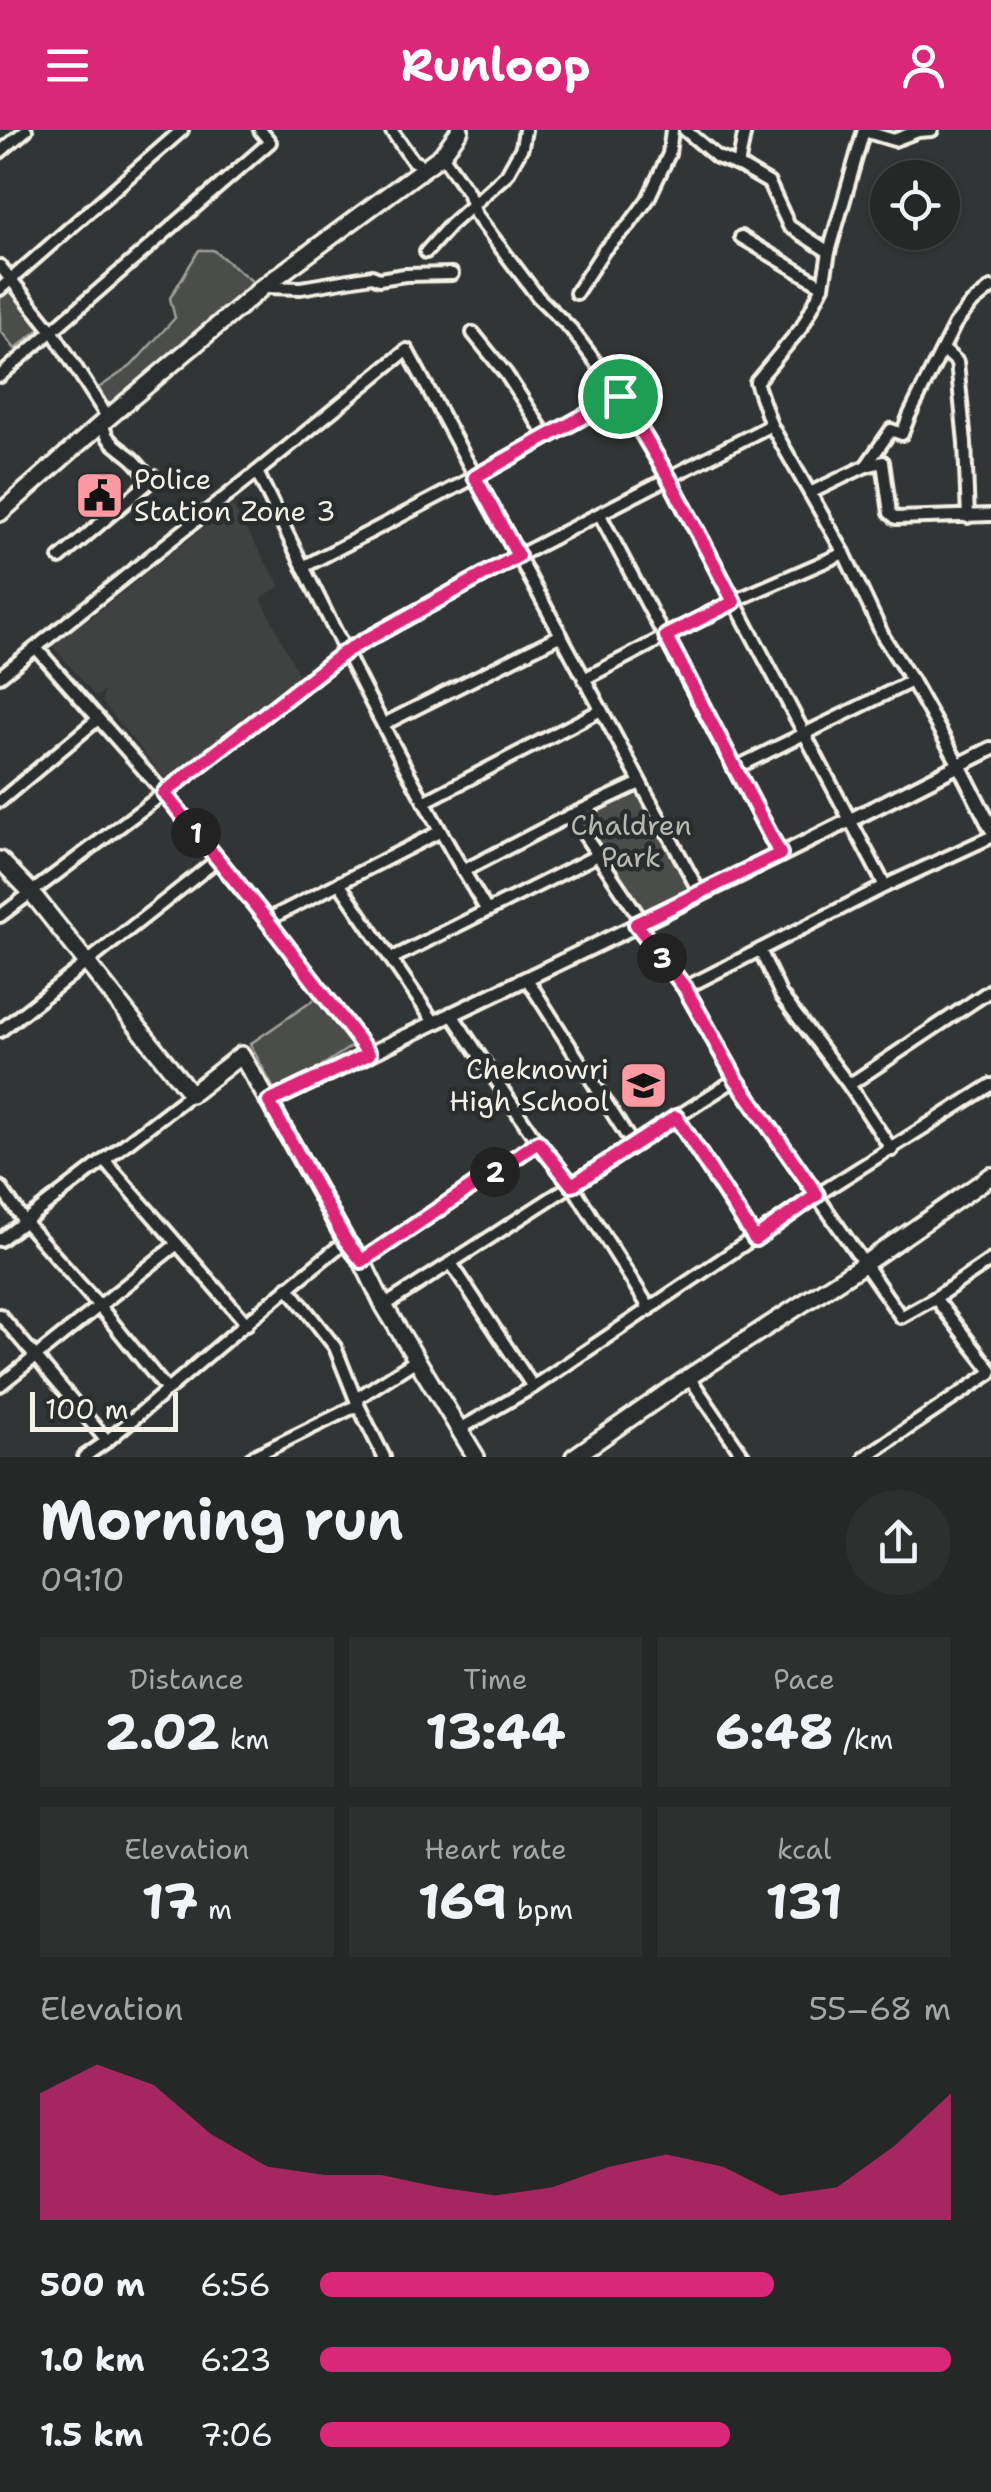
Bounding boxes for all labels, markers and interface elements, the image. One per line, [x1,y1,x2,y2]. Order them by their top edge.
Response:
text: Runloop [400,35,591,95]
icon: menu [40,38,95,93]
icon: person [896,38,951,93]
map controls [870,160,960,250]
button: locate [870,160,960,250]
pin [578,354,663,439]
icon: arrive [593,369,648,424]
place label: Police Station Zone 3 [134,460,336,530]
public building icon: Police Station Zone 3 [73,469,125,521]
park label: Chaldren Park [570,806,692,876]
pin: 1 [171,808,221,858]
text: 1 [190,814,202,852]
pin: 3 [637,933,687,983]
text: 3 [652,939,672,977]
place label: Cheknowri High School [449,1050,610,1120]
school or university icon: Cheknowri High School [618,1059,670,1111]
pin: 2 [470,1147,520,1197]
text: 2 [485,1153,505,1191]
scale bar [30,1387,178,1432]
text: 100 m [45,1390,129,1428]
text: Morning run [40,1483,404,1557]
button: share [846,1490,951,1595]
text: 09:10 [40,1558,125,1601]
text: Distance [129,1660,244,1698]
text: Time [463,1660,528,1698]
text: Pace [773,1660,835,1698]
text: 2.02 [104,1698,220,1765]
text: 13:44 [425,1698,566,1765]
text: 6:48 [715,1698,834,1765]
text: km [220,1720,269,1758]
text: /km [834,1720,893,1758]
text: Elevation [124,1830,249,1868]
text: Heart rate [424,1830,567,1868]
text: kcal [777,1830,831,1868]
text: 17 [141,1868,199,1935]
text: 169 [418,1868,507,1935]
text: 131 [766,1868,843,1935]
text: m [199,1890,232,1928]
text: bpm [507,1890,573,1928]
text: Elevation [40,1987,183,2030]
text: 55–68 m [808,1987,951,2030]
text: 500 m [40,2263,145,2306]
text: 6:56 [200,2263,271,2306]
text: 1.0 km [40,2338,145,2381]
text: 6:23 [200,2338,272,2381]
text: 1.5 km [40,2413,143,2456]
text: 7:06 [200,2413,273,2456]

